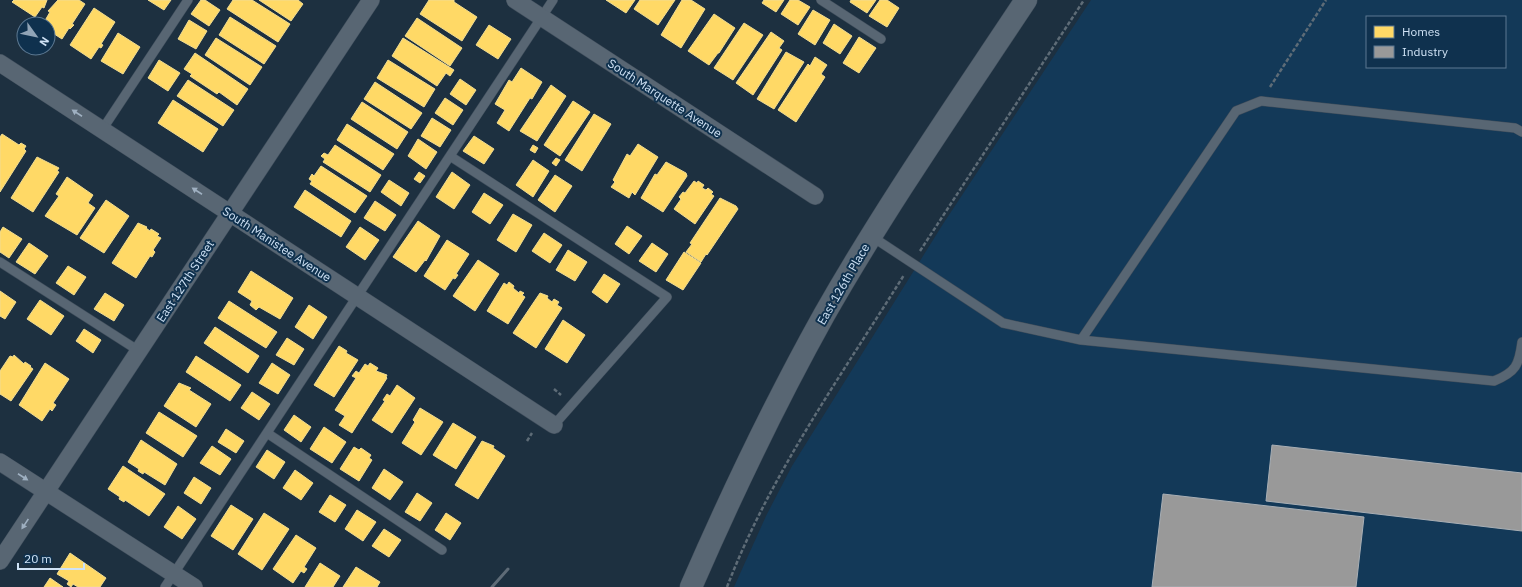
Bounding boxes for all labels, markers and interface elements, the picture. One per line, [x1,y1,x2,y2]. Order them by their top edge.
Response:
north arrow [16,16,56,56]
legend [1366,16,1506,68]
text: Homes [1402,24,1440,39]
text: N [36,34,52,49]
text: Industry [1402,44,1448,59]
street label: South Marquette Avenue [605,55,725,141]
one-way arrow [72,109,82,117]
one-way arrow [192,188,203,195]
street label: South Manistee Avenue [220,203,334,285]
street label: East 127th Street [153,237,217,325]
street label: East 126th Place [814,240,872,327]
one-way arrow [18,473,28,481]
one-way arrow [21,519,28,530]
scale bar [18,545,84,571]
text: 20 m [24,551,52,566]

